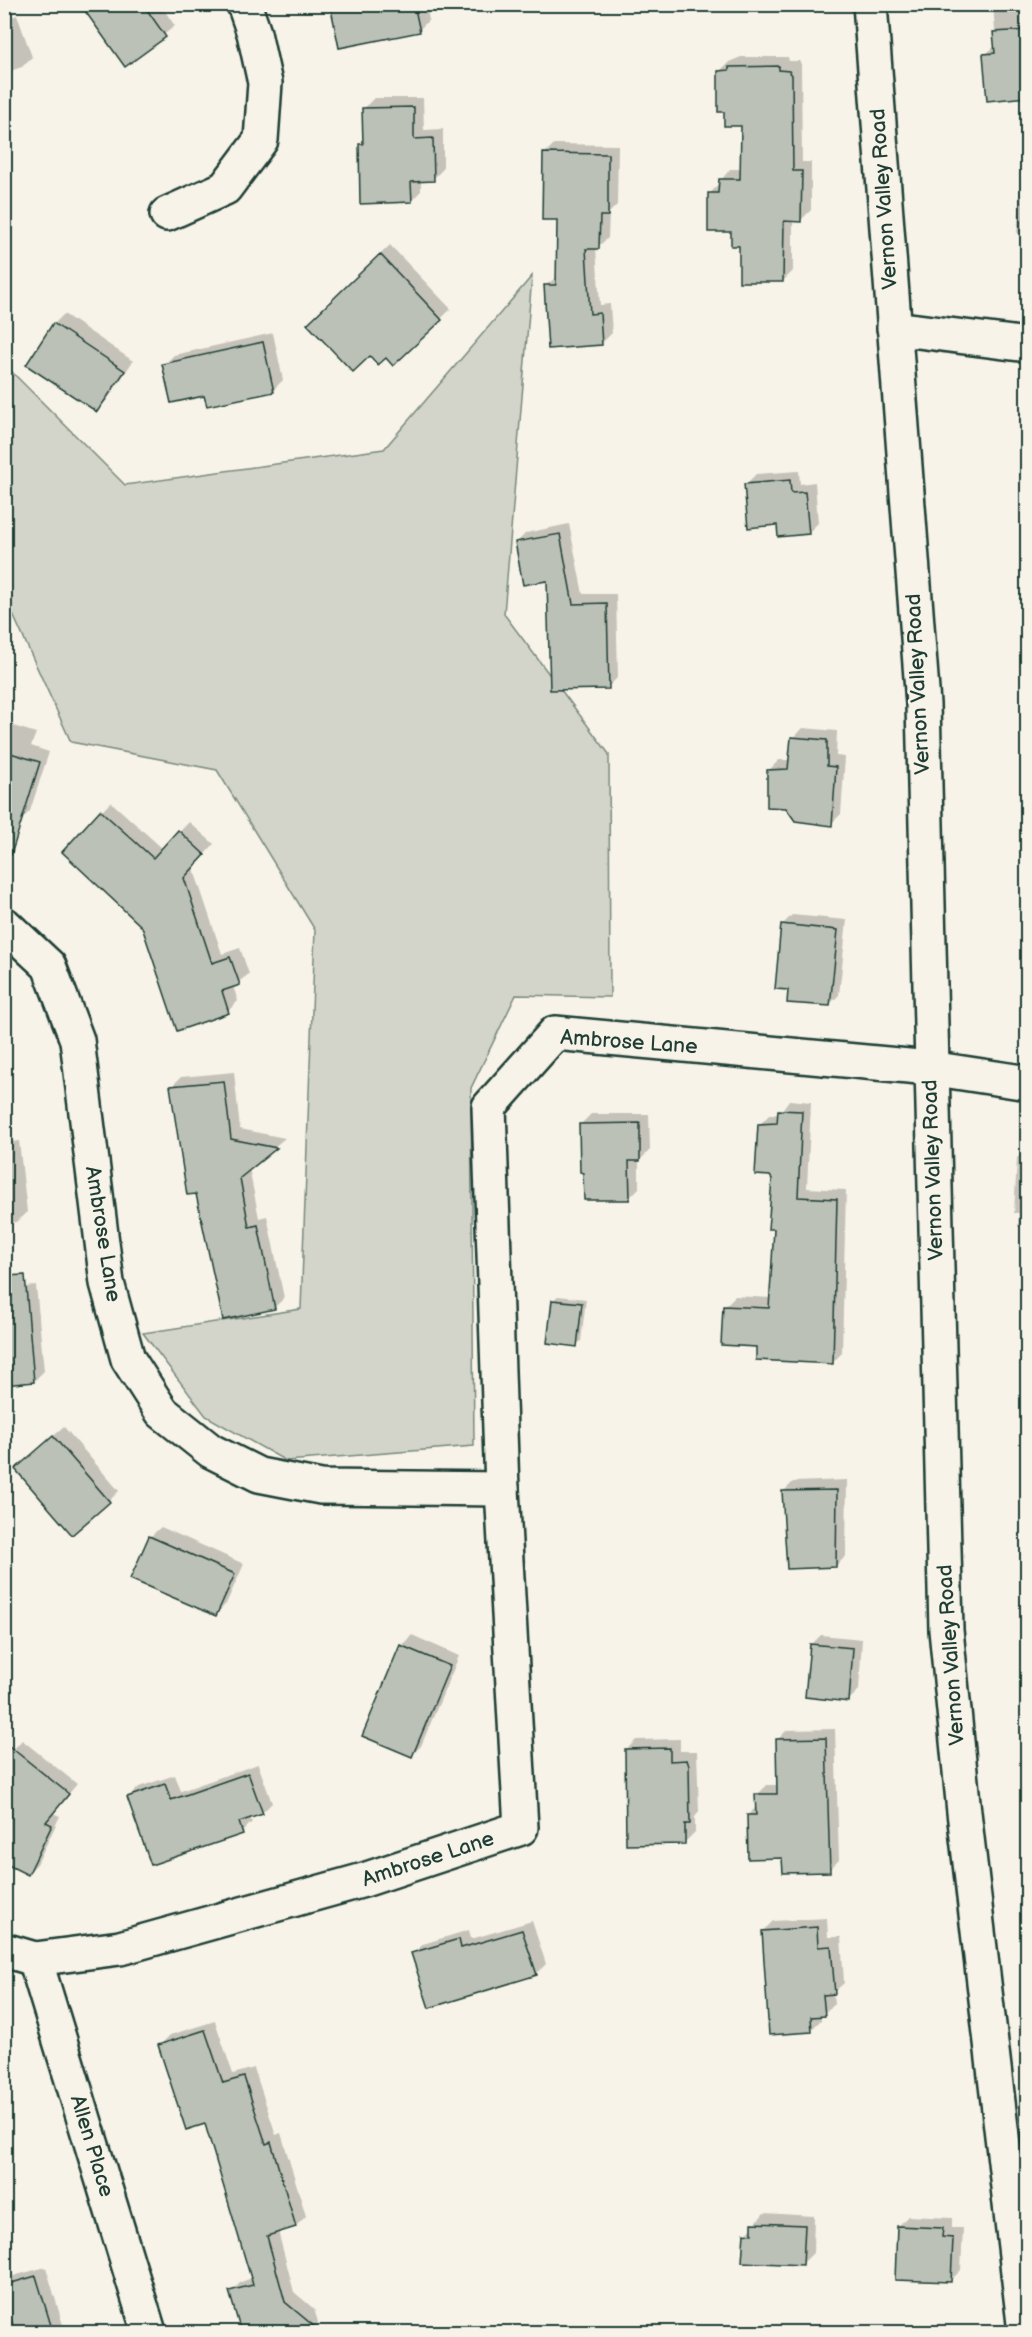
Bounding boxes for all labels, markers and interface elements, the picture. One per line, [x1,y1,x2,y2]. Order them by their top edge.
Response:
street label: Vernon Valley Road [865,108,903,290]
street label: Vernon Valley Road [901,593,935,775]
street label: Ambrose Lane [560,1025,698,1059]
street label: Vernon Valley Road [917,1079,949,1261]
street label: Ambrose Lane [80,1164,126,1304]
street label: Vernon Valley Road [932,1564,970,1746]
street label: Ambrose Lane [359,1826,497,1892]
street label: Allen Place [65,2092,119,2200]

